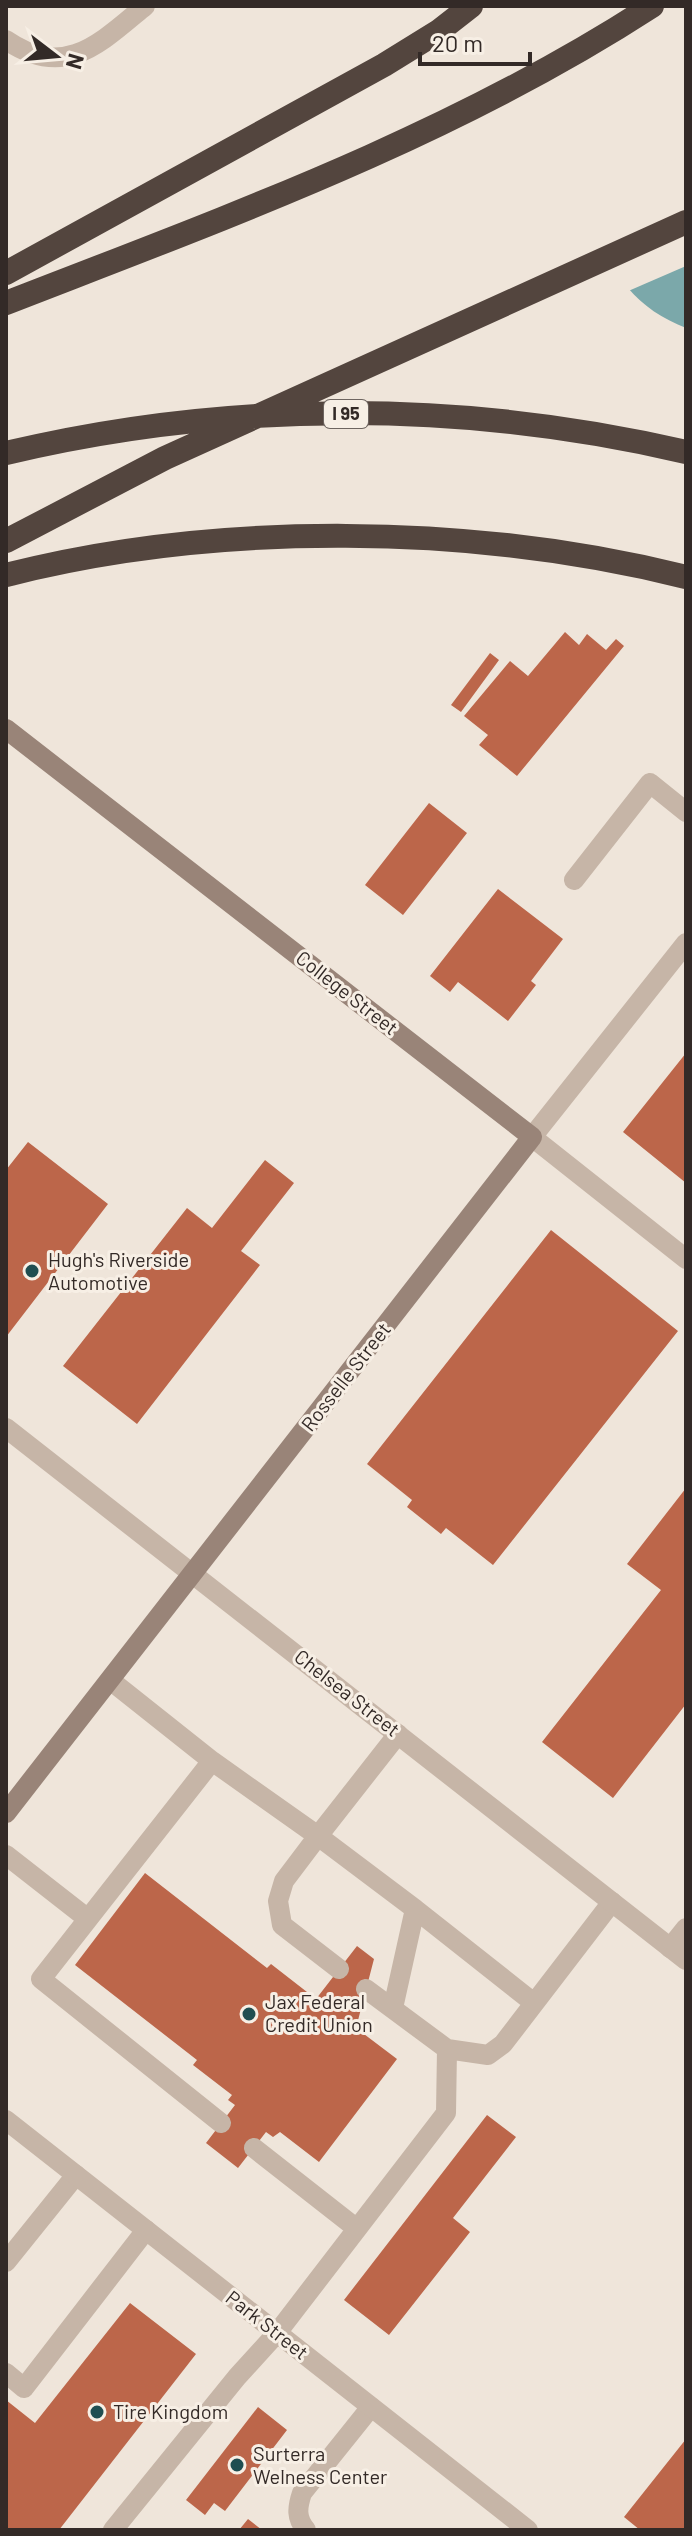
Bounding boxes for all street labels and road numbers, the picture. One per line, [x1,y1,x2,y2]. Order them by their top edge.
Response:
road number: I 95 [324,400,368,428]
street label: College Street [292,945,403,1039]
street label: Rosselle Street [295,1317,395,1435]
street label: Chelsea Street [290,1644,405,1741]
street label: Park Street [222,2285,314,2364]

